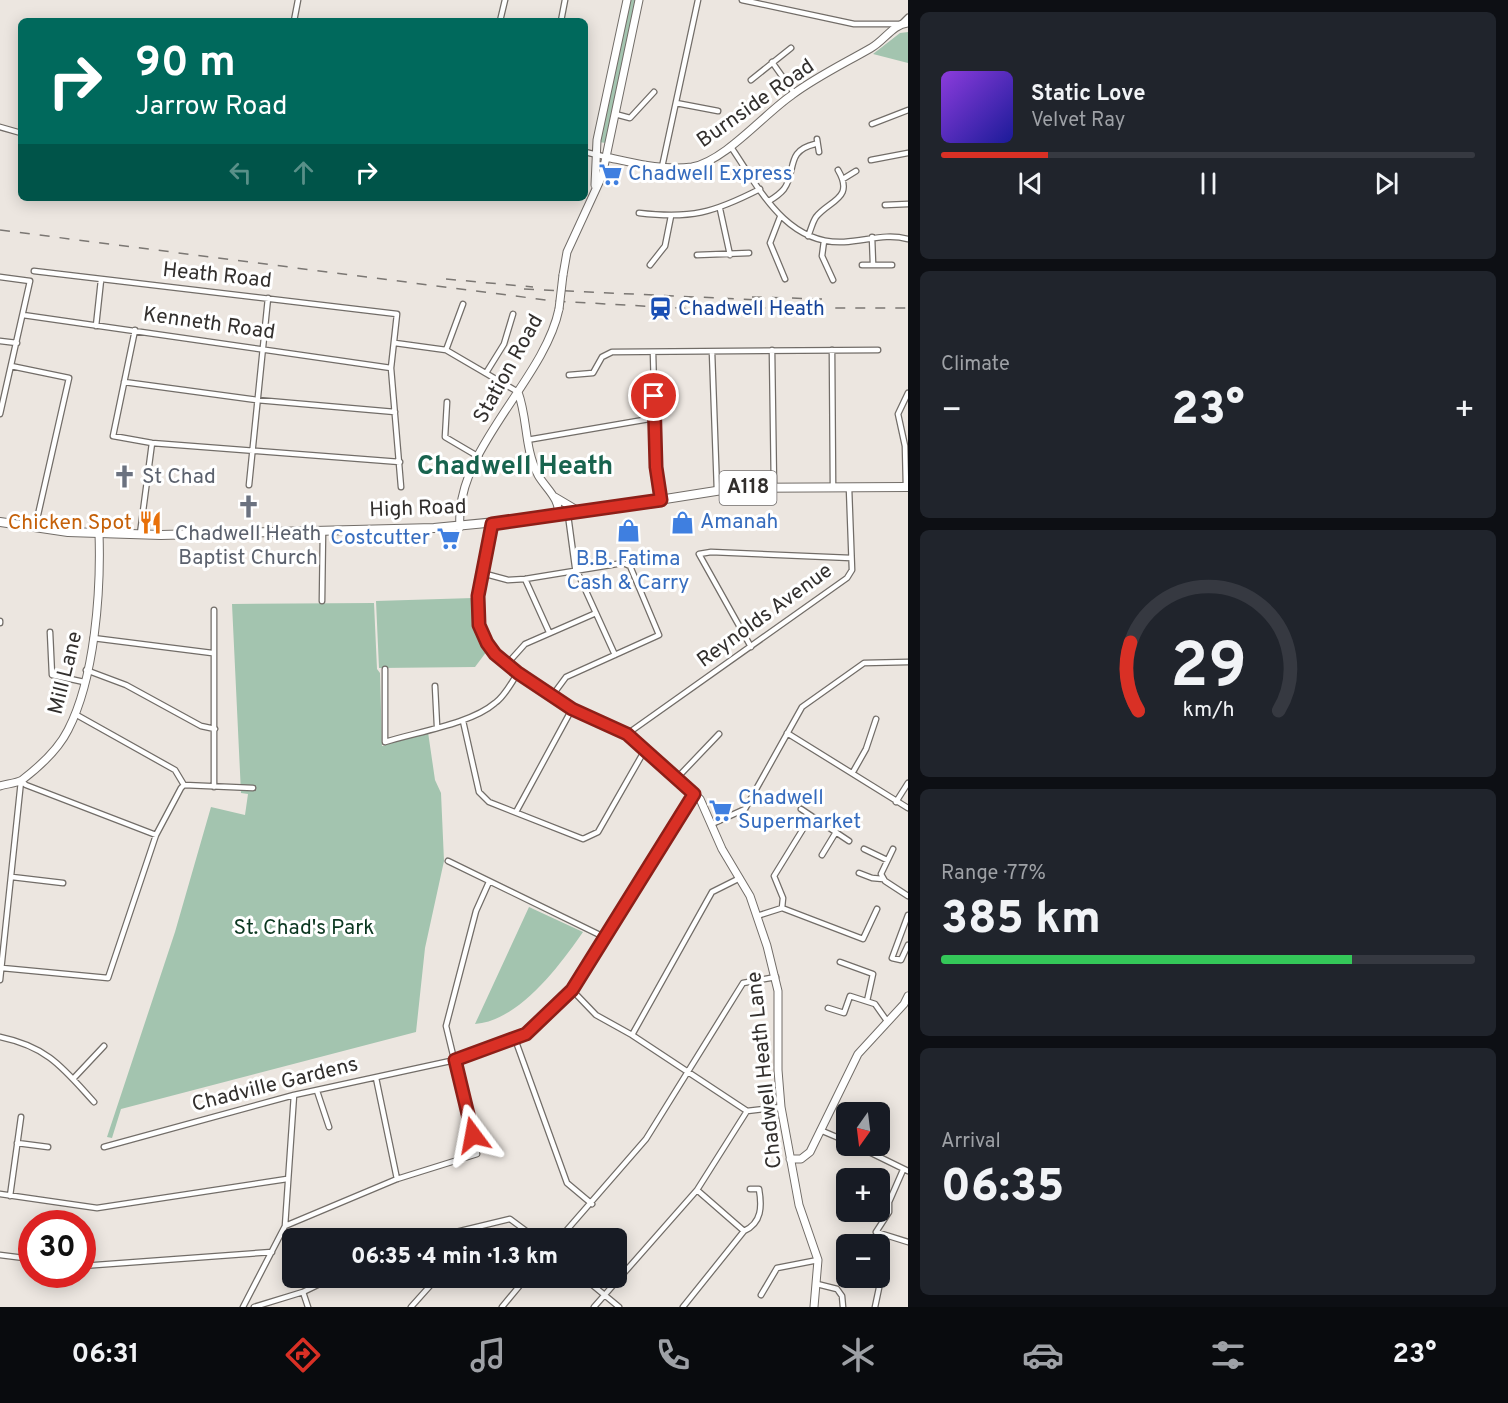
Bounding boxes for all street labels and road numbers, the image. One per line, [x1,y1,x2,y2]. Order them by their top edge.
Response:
street label: Burnside Road [692,54,820,154]
street label: Heath Road [161,257,273,295]
street label: Kenneth Road [141,301,277,347]
street label: Station Road [468,310,550,428]
road number: A118 [720,471,777,505]
street label: High Road [369,494,467,524]
street label: Reynolds Avenue [692,558,838,674]
street label: Mill Lane [43,629,89,717]
street label: Chadwell Heath Lane [741,970,789,1170]
street label: Chadville Gardens [189,1051,361,1119]

